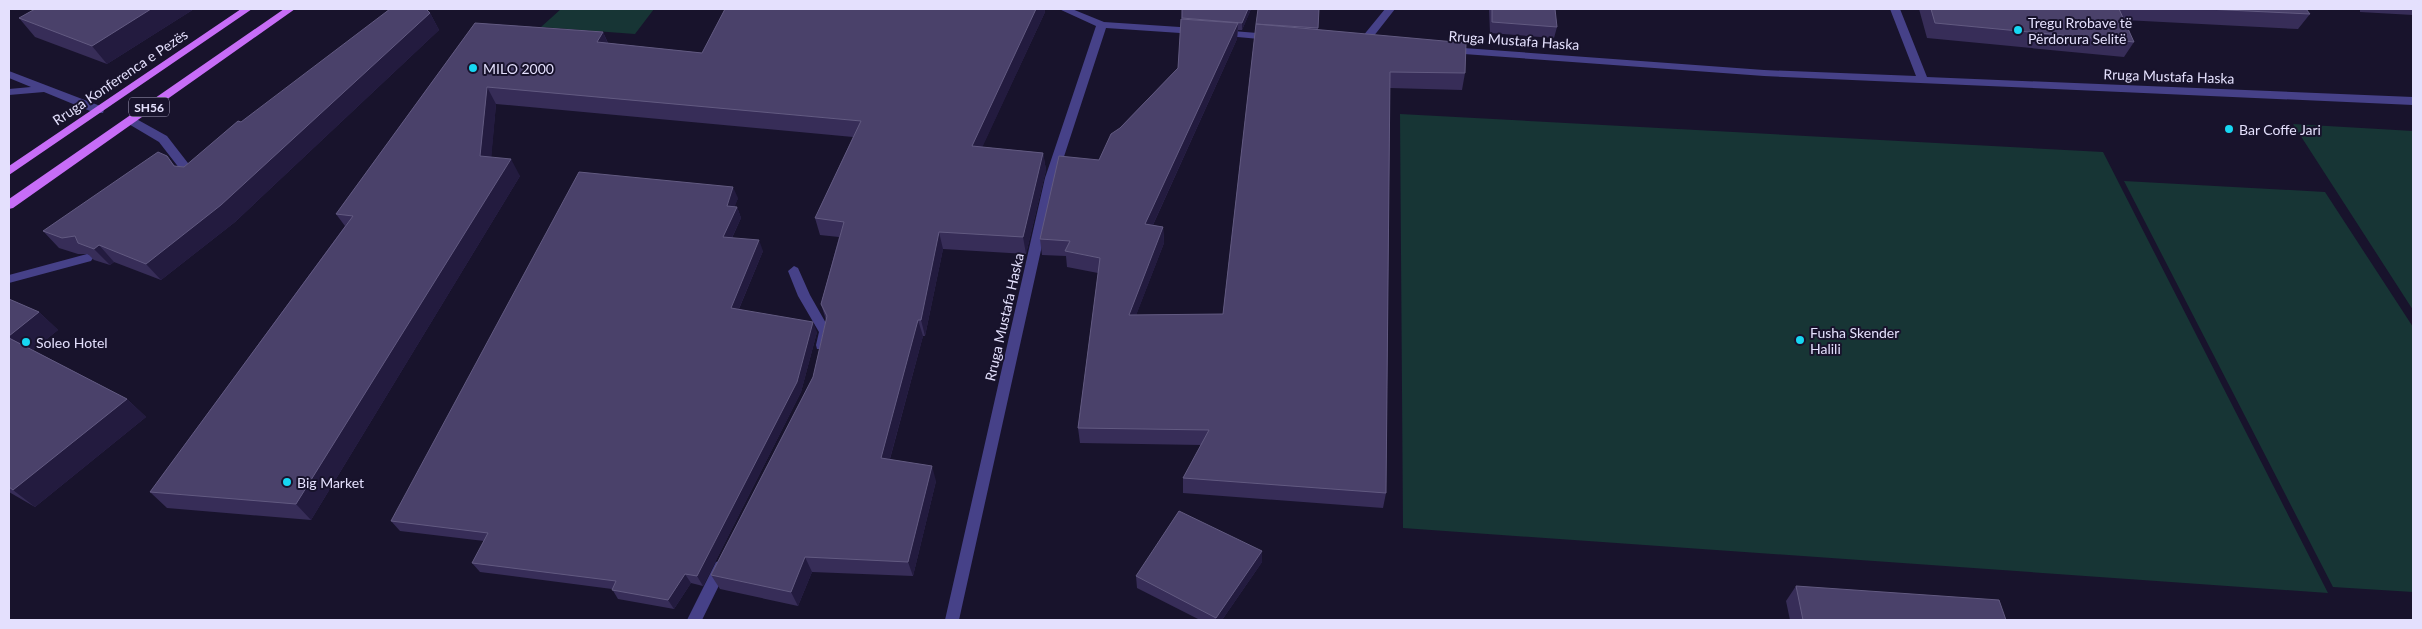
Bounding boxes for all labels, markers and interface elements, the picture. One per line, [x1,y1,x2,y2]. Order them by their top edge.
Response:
place label: Tregu Rrobave të Përdorura Selitë [2028,14,2132,47]
marker: Tregu Rrobave të Përdorura Selitë [2012,24,2024,36]
street label: Rruga Konferenca e Pezës [49,25,191,129]
street label: Rruga Mustafa Haska [1448,27,1580,53]
place label: MILO 2000 [483,60,554,77]
marker: MILO 2000 [467,62,479,74]
street label: Rruga Mustafa Haska [2103,65,2235,87]
road number: SH56 [129,98,169,116]
place label: Bar Coffe Jari [2239,121,2321,138]
marker: Bar Coffe Jari [2223,123,2235,135]
street label: Rruga Mustafa Haska [981,251,1027,383]
place label: Fusha Skender Halili [1810,324,1899,357]
place label: Soleo Hotel [36,334,108,351]
marker: Fusha Skender Halili [1794,334,1806,346]
marker: Soleo Hotel [20,336,32,348]
place label: Big Market [297,474,364,491]
marker: Big Market [281,476,293,488]

